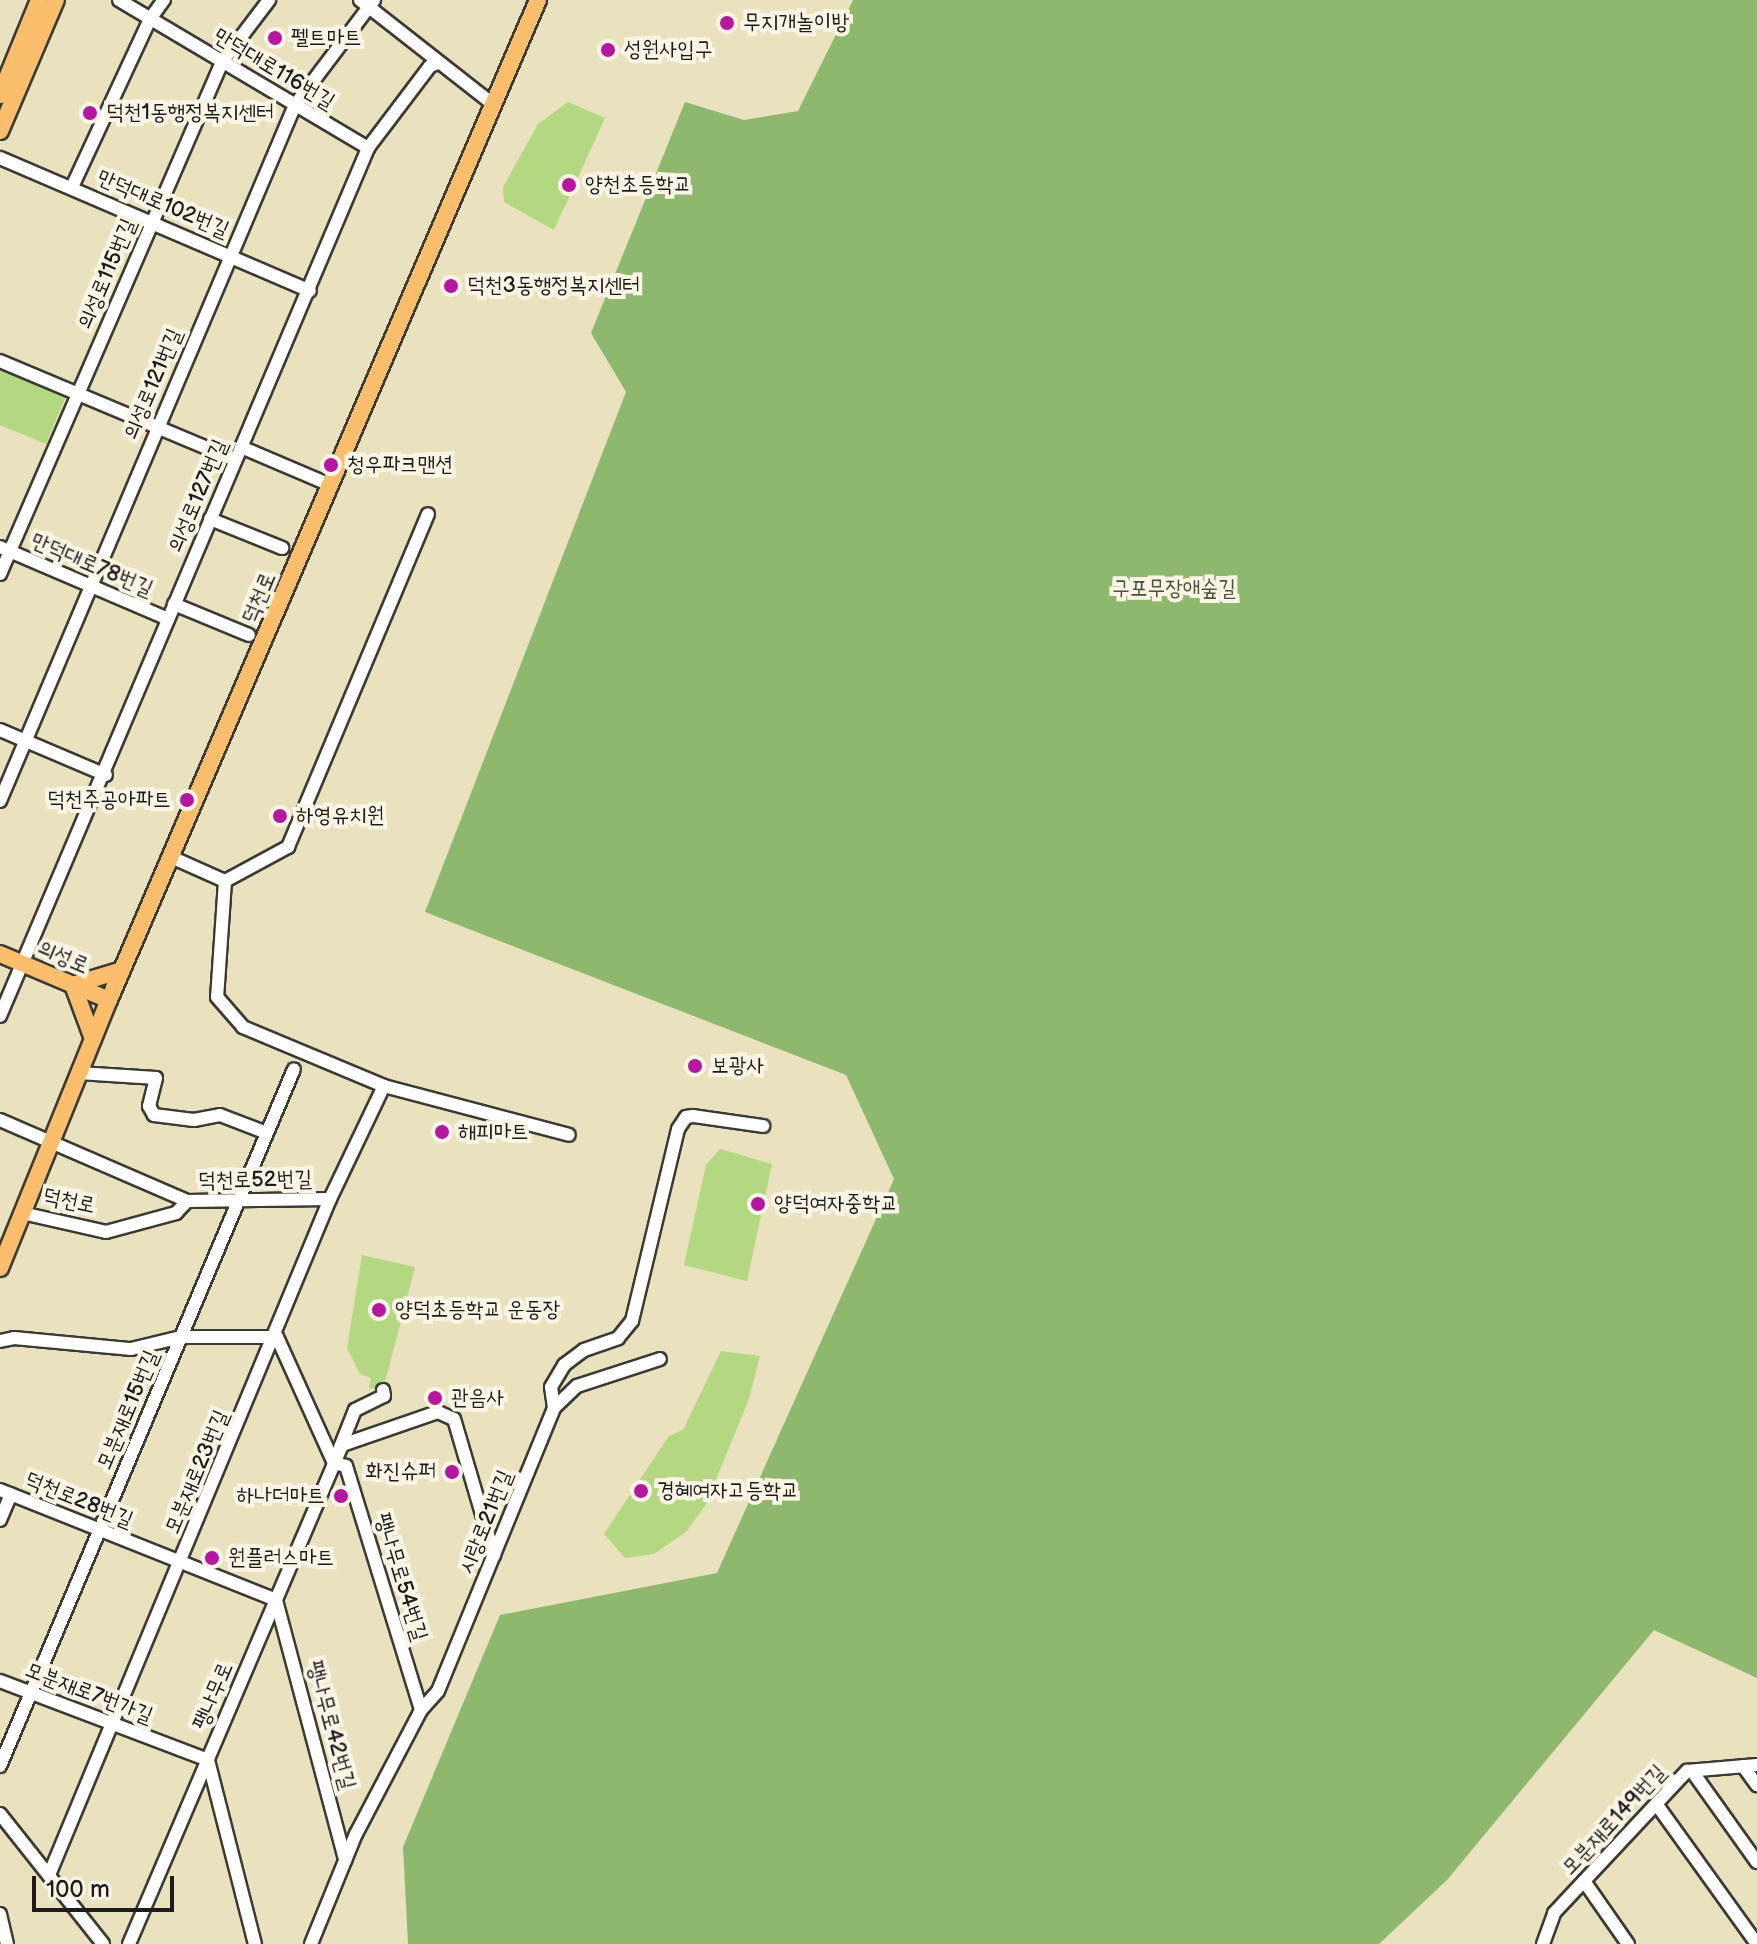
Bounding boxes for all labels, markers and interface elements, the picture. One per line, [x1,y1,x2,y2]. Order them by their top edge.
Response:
place label: 무지개놀이방 [743,10,849,36]
marker: 무지개놀이방 [718,14,736,32]
street label: 만덕대로116번길 [209,22,339,116]
place label: 펠트마트 [291,25,362,51]
marker: 펠트마트 [266,29,284,47]
place label: 성원사입구 [624,37,713,63]
marker: 성원사입구 [599,41,617,59]
place label: 덕천1동행정복지센터 [106,100,274,126]
marker: 덕천1동행정복지센터 [81,104,99,122]
street label: 만덕대로102번길 [93,164,233,244]
place label: 양천초등학교 [585,172,691,198]
marker: 양천초등학교 [560,176,578,194]
street label: 의성로115번길 [72,214,142,334]
place label: 덕천3동행정복지센터 [467,273,640,299]
marker: 덕천3동행정복지센터 [442,277,460,295]
street label: 의성로121번길 [118,324,188,444]
street label: 의성로127번길 [162,435,234,557]
place label: 청우파크맨션 [347,452,453,478]
marker: 청우파크맨션 [322,456,340,474]
street label: 만덕대로78번길 [27,527,157,603]
street label: 덕천로 [236,568,282,628]
park label: 구포무장애숲길 [1112,576,1236,602]
place label: 덕천주공아파트 [47,787,171,813]
marker: 덕천주공아파트 [178,791,196,809]
place label: 하영유치원 [296,803,385,829]
marker: 하영유치원 [271,807,289,825]
street label: 의성로 [33,934,93,980]
place label: 보광사 [711,1053,764,1079]
marker: 보광사 [686,1057,704,1075]
place label: 해피마트 [458,1119,529,1145]
marker: 해피마트 [433,1123,451,1141]
street label: 덕천로52번길 [198,1166,312,1194]
street label: 덕천로 [40,1183,98,1219]
place label: 양덕여자중학교 [774,1191,898,1217]
marker: 양덕여자중학교 [749,1195,767,1213]
place label: 양덕초등학교 운동장 [395,1297,560,1323]
marker: 양덕초등학교 운동장 [370,1301,388,1319]
street label: 모분재로15번길 [91,1346,165,1474]
place label: 관음사 [451,1385,504,1411]
marker: 관음사 [426,1389,444,1407]
street label: 모분재로23번길 [159,1406,235,1538]
place label: 화진슈퍼 [365,1459,436,1485]
marker: 화진슈퍼 [443,1463,461,1481]
street label: 덕천로28번길 [21,1466,137,1534]
street label: 시랑로21번길 [453,1466,519,1578]
place label: 경혜여자고등학교 [657,1478,799,1504]
marker: 경혜여자고등학교 [632,1482,650,1500]
place label: 하나더마트 [236,1483,325,1509]
marker: 하나더마트 [332,1487,350,1505]
street label: 팽나무로54번길 [369,1510,433,1644]
place label: 원플러스마트 [228,1545,334,1571]
marker: 원플러스마트 [203,1549,221,1567]
street label: 모분재로7번가길 [21,1657,157,1729]
street label: 팽나무로 [187,1658,239,1734]
street label: 팽나무로42번길 [301,1658,361,1792]
street label: 모분재로149번길 [1556,1759,1672,1881]
scale bar [36,1860,178,1910]
text: 100 m [46,1875,110,1904]

